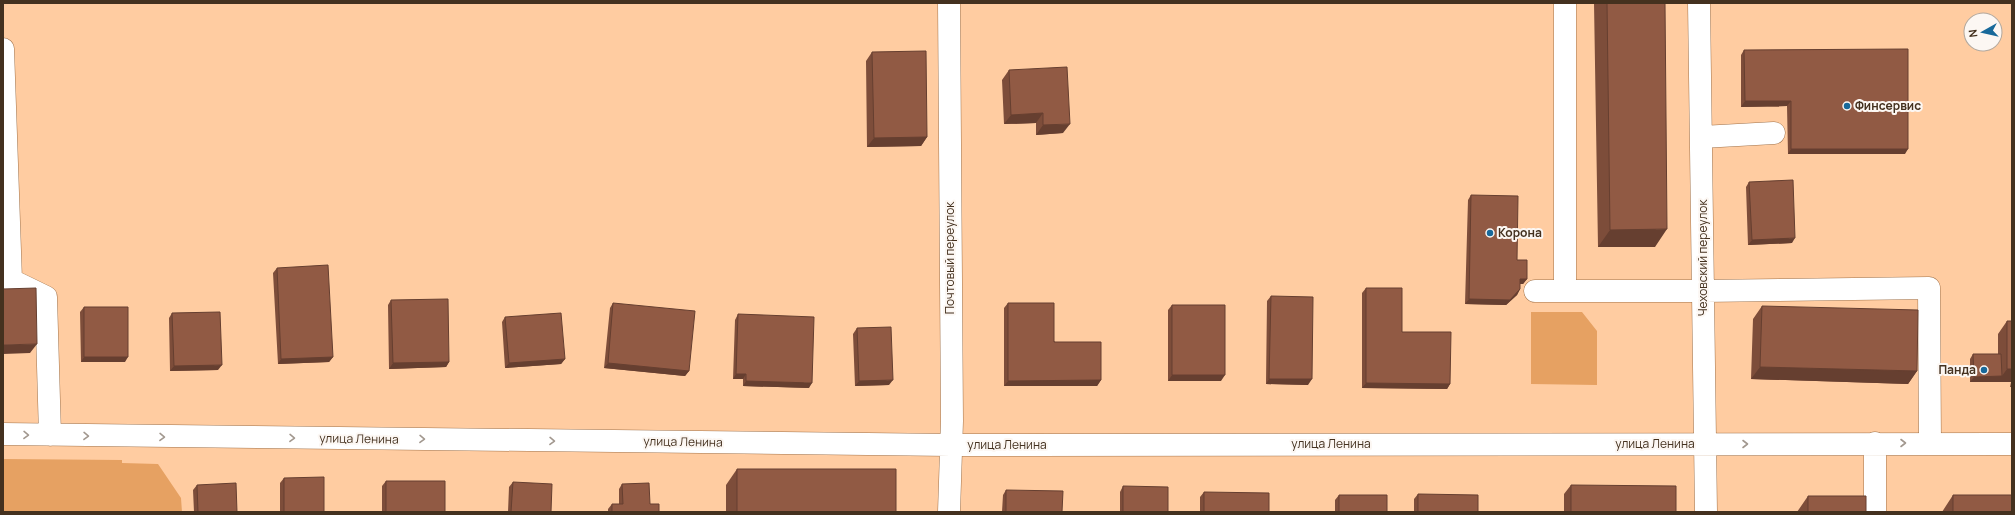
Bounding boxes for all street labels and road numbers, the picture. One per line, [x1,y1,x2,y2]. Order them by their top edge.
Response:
street label: Чеховский переулок [1694,199,1711,316]
street label: Почтовый переулок [941,201,958,314]
street label: улица Ленина [319,429,399,448]
street label: улица Ленина [643,432,723,451]
street label: улица Ленина [1291,435,1371,452]
street label: улица Ленина [1615,435,1695,452]
street label: улица Ленина [967,436,1047,453]

